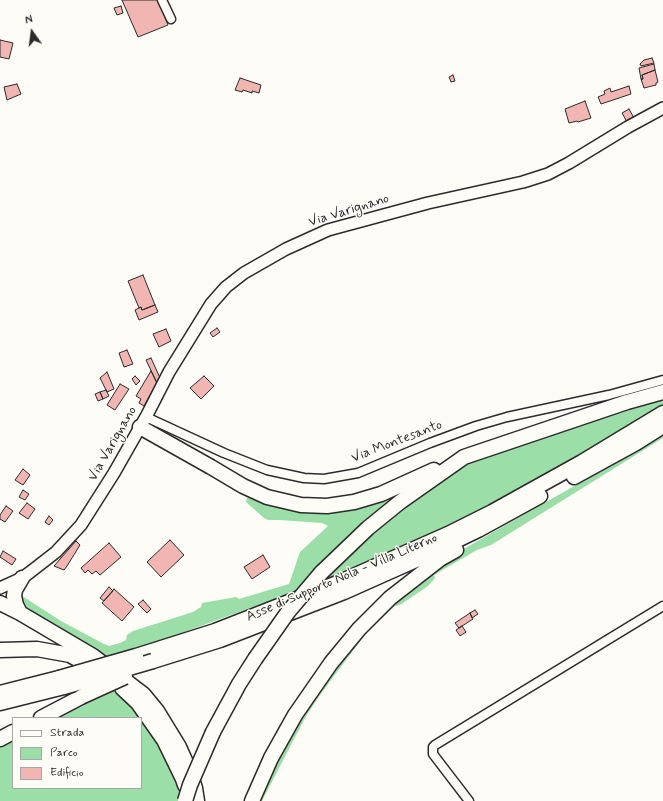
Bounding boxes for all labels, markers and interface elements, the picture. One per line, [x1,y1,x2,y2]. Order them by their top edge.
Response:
north arrow [12,12,52,52]
text: N [24,13,34,28]
street label: Via Varignano [307,191,391,231]
street label: Via Varignano [85,404,141,484]
street label: Via Montesanto [349,417,445,467]
street label: Asse di Supporto Nola - Villa Literno [244,530,440,626]
legend [12,717,142,789]
text: Strada [50,725,84,741]
text: Parco [50,745,78,761]
text: Edificio [50,765,84,781]

